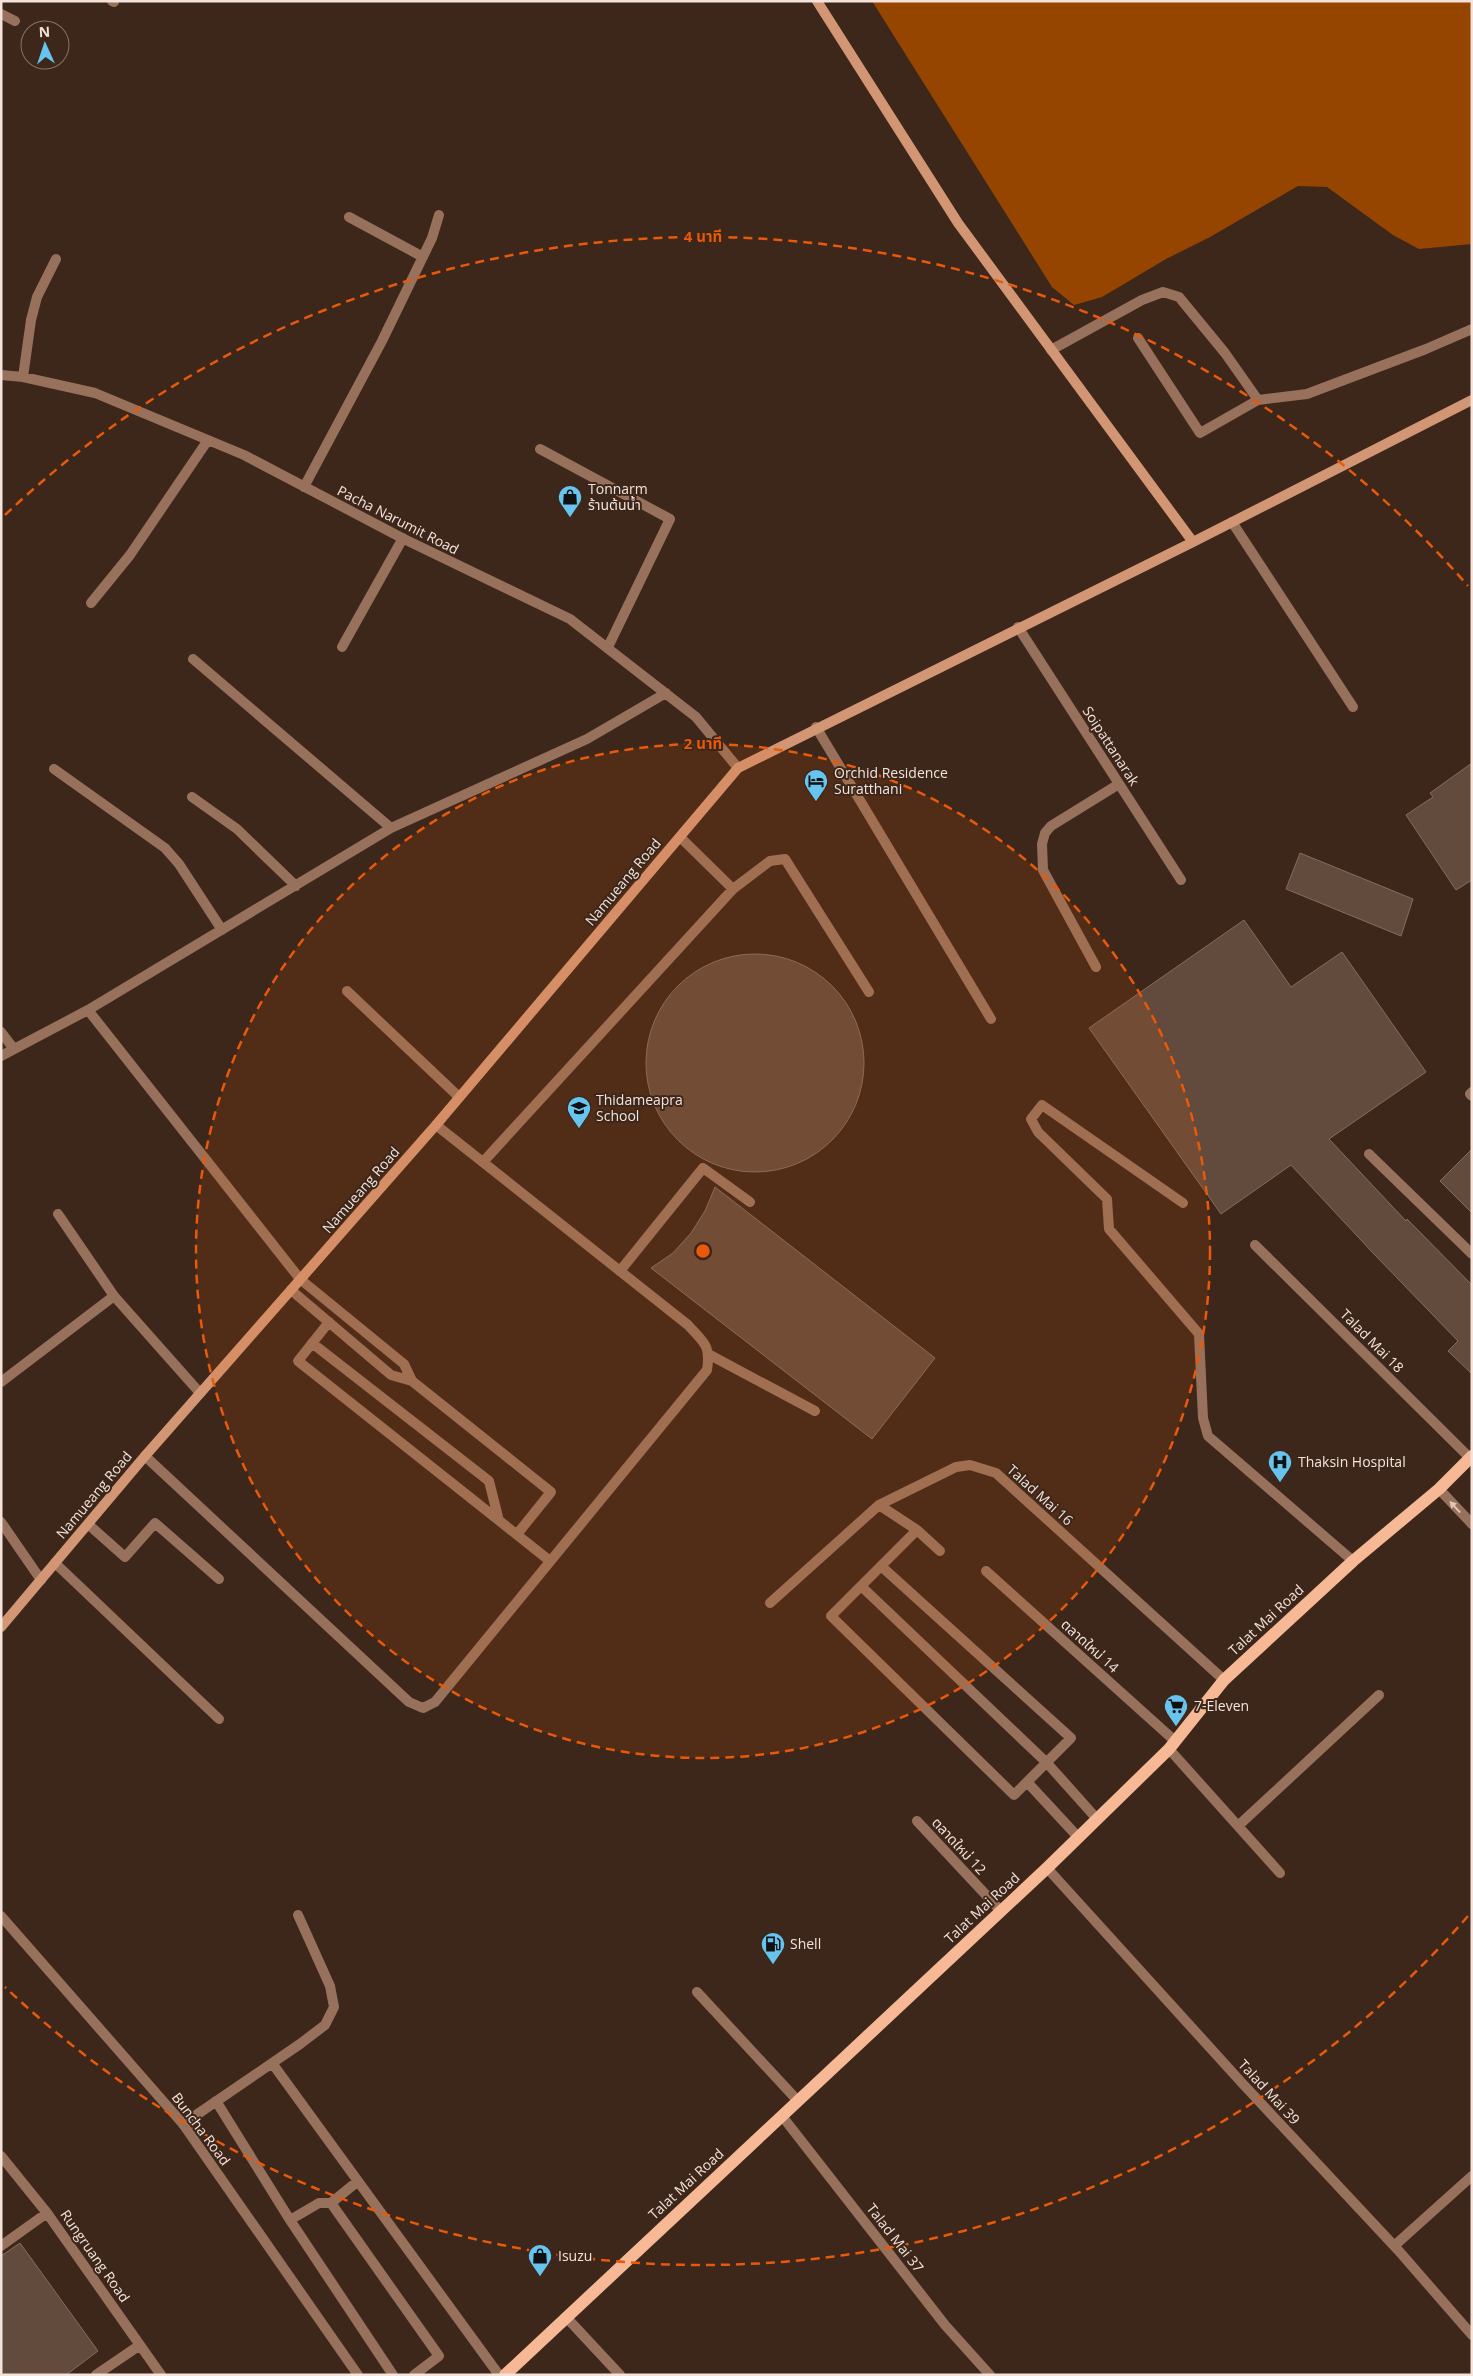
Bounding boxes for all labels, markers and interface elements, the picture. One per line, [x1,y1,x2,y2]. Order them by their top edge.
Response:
north arrow [20,20,70,70]
text: N [38,22,50,41]
text: 4 นาที [684,226,722,246]
place label: Tonnarm ร้านต้นน้ำ [588,479,648,514]
street label: Pacha Narumit Road [334,481,462,558]
shop icon: Tonnarm ร้านต้นน้ำ [557,484,583,518]
street label: Soipattanarak [1079,702,1145,790]
text: 2 นาที [684,733,722,753]
place label: Orchid Residence Suratthani [834,763,948,798]
hotel icon: Orchid Residence Suratthani [803,768,829,802]
street label: Namueang Road [580,834,665,929]
place label: Thidameapra School [596,1090,683,1125]
school or university icon: Thidameapra School [566,1095,592,1129]
street label: Namueang Road [318,1142,403,1237]
centre of rings [694,1242,712,1260]
street label: Talad Mai 18 [1336,1305,1408,1377]
street label: Namueang Road [51,1447,136,1542]
hospital icon: Thaksin Hospital [1267,1449,1293,1483]
place label: Thaksin Hospital [1298,1452,1406,1471]
street label: Talad Mai 16 [1003,1460,1077,1529]
one-way arrow [1449,1501,1461,1513]
street label: Talat Mai Road [1224,1580,1307,1659]
street label: ตลาดใหม่ 14 [1057,1615,1123,1677]
supermarket icon: 7-Eleven [1163,1693,1189,1727]
place label: 7-Eleven [1194,1696,1249,1715]
street label: ตลาดใหม่ 12 [928,1813,991,1878]
street label: Talat Mai Road [940,1868,1023,1947]
fuel station icon: Shell [760,1931,786,1965]
place label: Shell [790,1934,821,1953]
street label: Talad Mai 39 [1234,2055,1304,2128]
street label: Buncha Road [168,2089,235,2169]
street label: Talat Mai Road [644,2144,727,2223]
street label: Talad Mai 37 [862,2199,928,2276]
street label: Rungruang Road [56,2206,134,2306]
shop icon: Isuzu [527,2243,553,2277]
place label: Isuzu [558,2246,592,2265]

